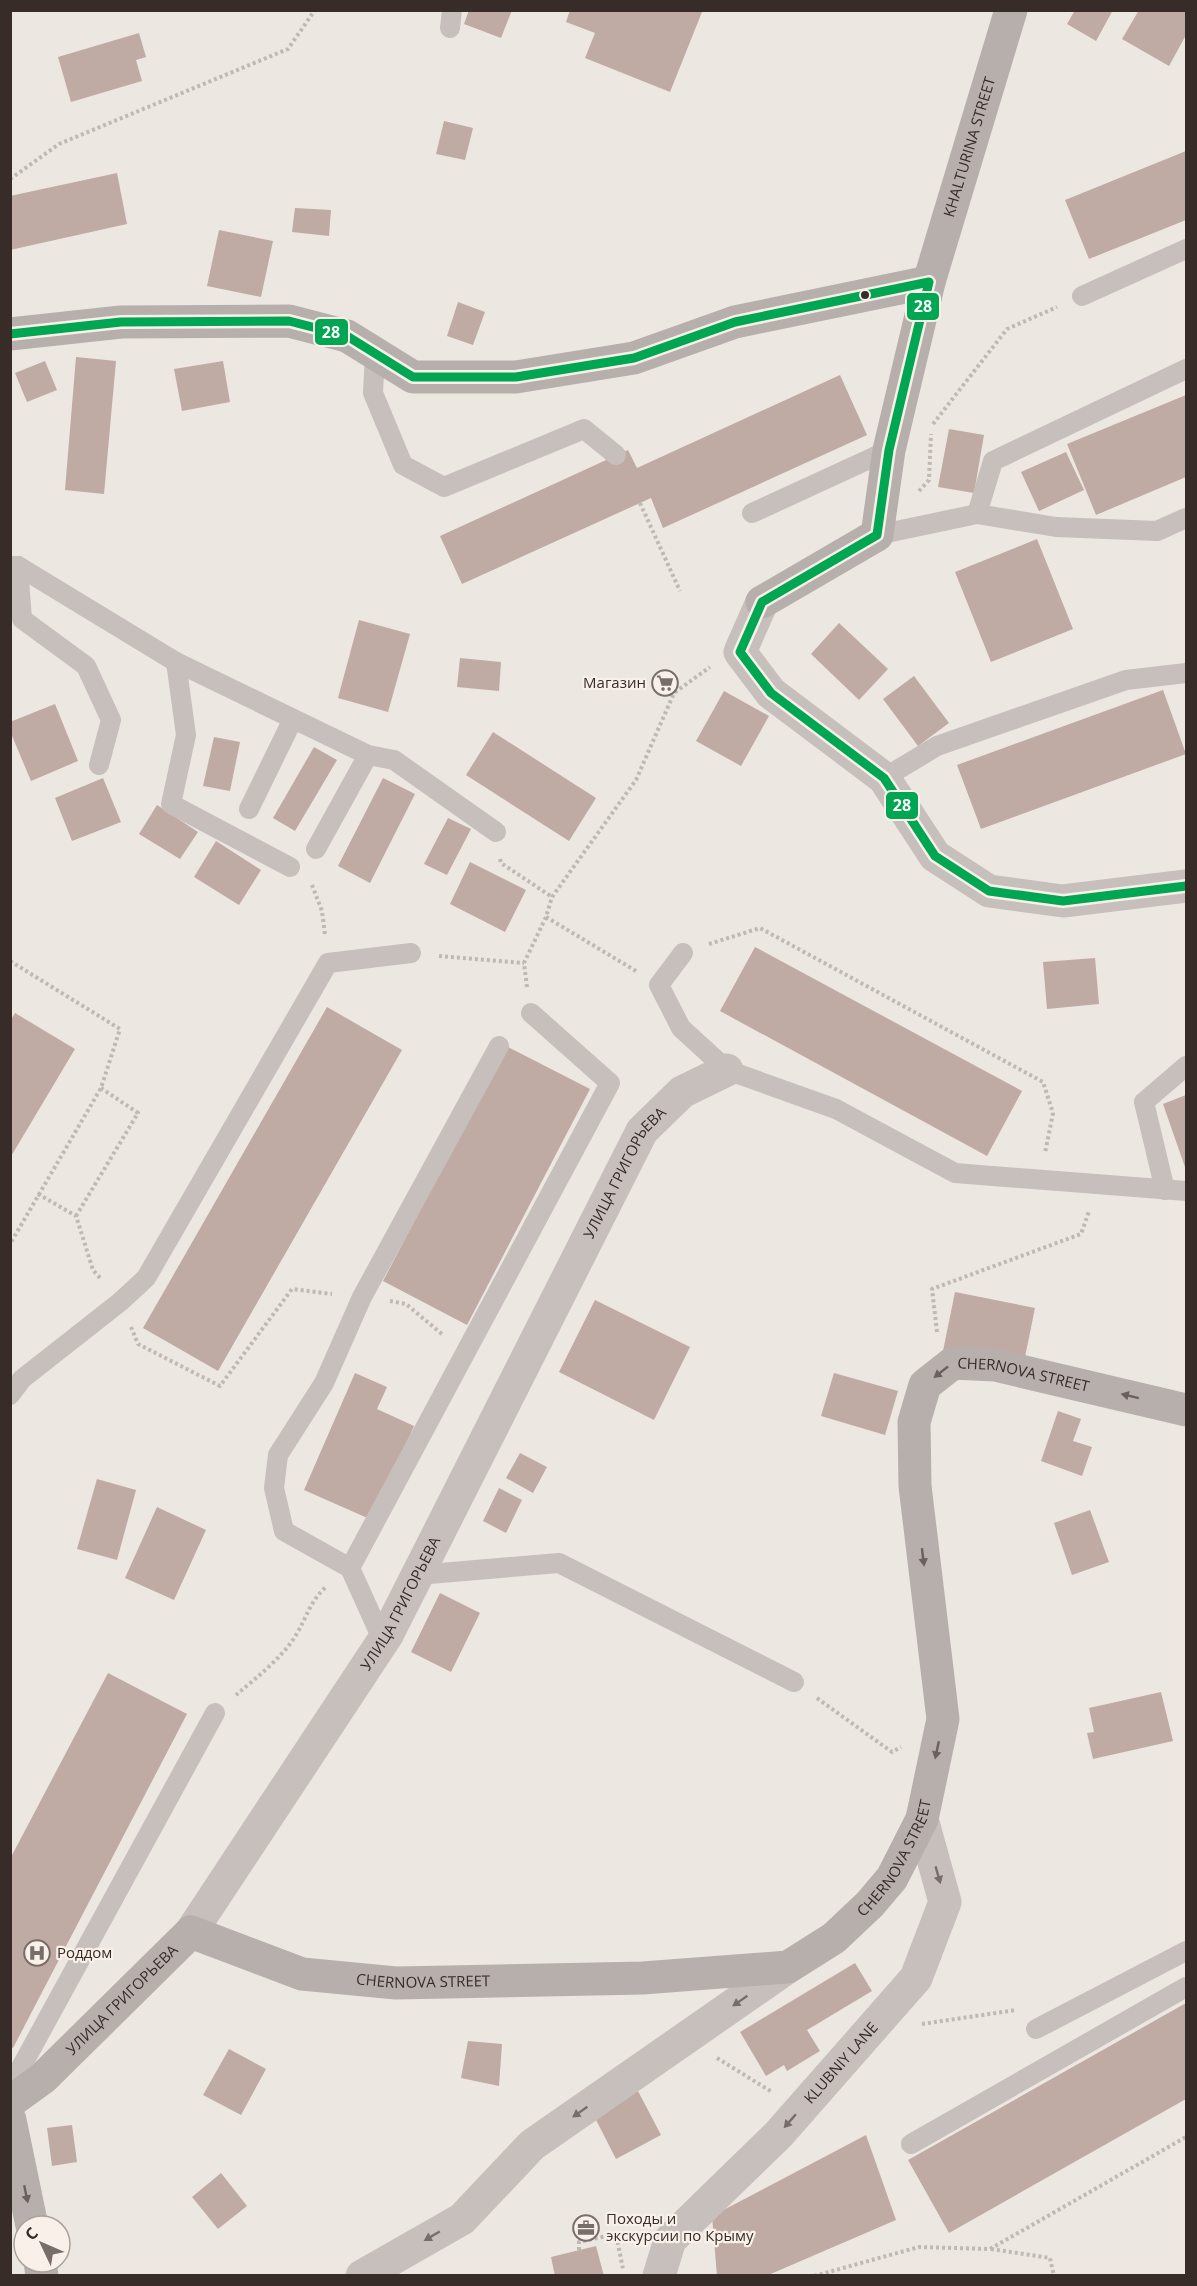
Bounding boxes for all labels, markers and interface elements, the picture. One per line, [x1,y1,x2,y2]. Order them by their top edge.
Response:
street label: KHALTURINA STREET [938,73,1000,219]
unlabelled marker [859,289,871,301]
line badge: 28 [906,292,940,321]
text: 28 [914,295,932,317]
line badge: 28 [314,318,349,346]
text: 28 [322,321,340,343]
supermarket icon: Магазин [650,668,680,698]
place label: Магазин [583,672,646,692]
line badge: 28 [885,791,919,820]
text: 28 [893,794,911,816]
street label: УЛИЦА ГРИГОРЬЕВА [578,1102,670,1242]
street label: CHERNOVA STREET [957,1352,1092,1396]
one-way arrow [934,1366,949,1378]
one-way arrow [1121,1391,1139,1401]
street label: УЛИЦА ГРИГОРЬЕВА [355,1532,444,1674]
one-way arrow [919,1548,928,1567]
one-way arrow [932,1741,941,1760]
street label: CHERNOVA STREET [852,1797,935,1920]
one-way arrow [934,1866,943,1884]
hospital icon: Роддом [22,1938,52,1968]
street label: УЛИЦА ГРИГОРЬЕВА [61,1939,182,2059]
place label: Роддом [57,1942,112,1962]
street label: CHERNOVA STREET [355,1968,491,1992]
one-way arrow [733,1995,749,2007]
street label: KLUBNIY LANE [799,2017,882,2108]
one-way arrow [572,2106,588,2117]
one-way arrow [784,2113,797,2128]
one-way arrow [22,2184,31,2203]
place label: Походы и экскурсии по Крыму [606,2208,754,2245]
office icon: Походы и экскурсии по Крыму [571,2213,601,2243]
north arrow [12,2214,72,2274]
text: С [20,2222,43,2245]
one-way arrow [423,2231,440,2241]

